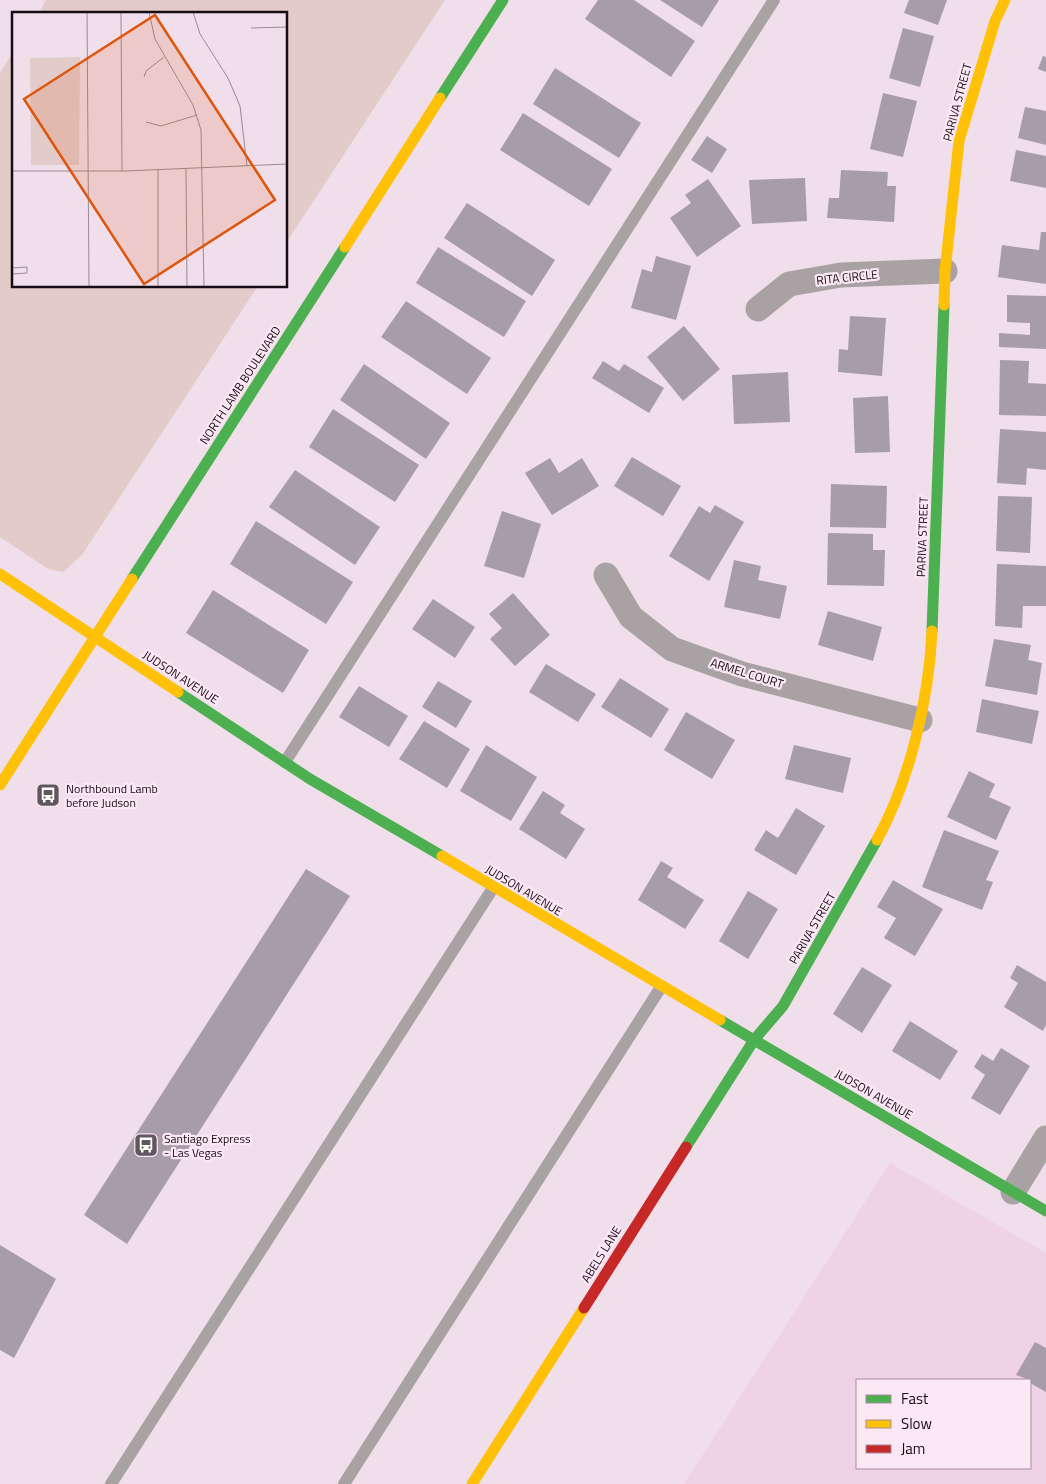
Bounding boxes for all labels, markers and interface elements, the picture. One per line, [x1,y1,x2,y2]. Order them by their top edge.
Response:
inset map [12,12,288,288]
street label: PARIVA STREET [937,60,977,143]
street label: RITA CIRCLE [815,264,879,290]
street label: NORTH LAMB BOULEVARD [195,322,286,448]
street label: PARIVA STREET [911,496,933,578]
street label: JUDSON AVENUE [139,645,223,709]
street label: ARMEL COURT [708,653,786,693]
place label: Northbound Lamb before Judson [66,779,158,812]
bus stop icon: Northbound Lamb before Judson [35,782,61,808]
street label: JUDSON AVENUE [482,859,566,921]
street label: PARIVA STREET [784,888,841,968]
street label: JUDSON AVENUE [832,1064,917,1124]
place label: Santiago Express - Las Vegas [164,1129,251,1162]
bus stop icon: Santiago Express - Las Vegas [133,1132,159,1158]
street label: ABELS LANE [576,1222,626,1286]
legend [856,1379,1031,1469]
text: Fast [901,1387,929,1410]
text: Slow [901,1412,932,1435]
text: Jam [901,1437,925,1460]

